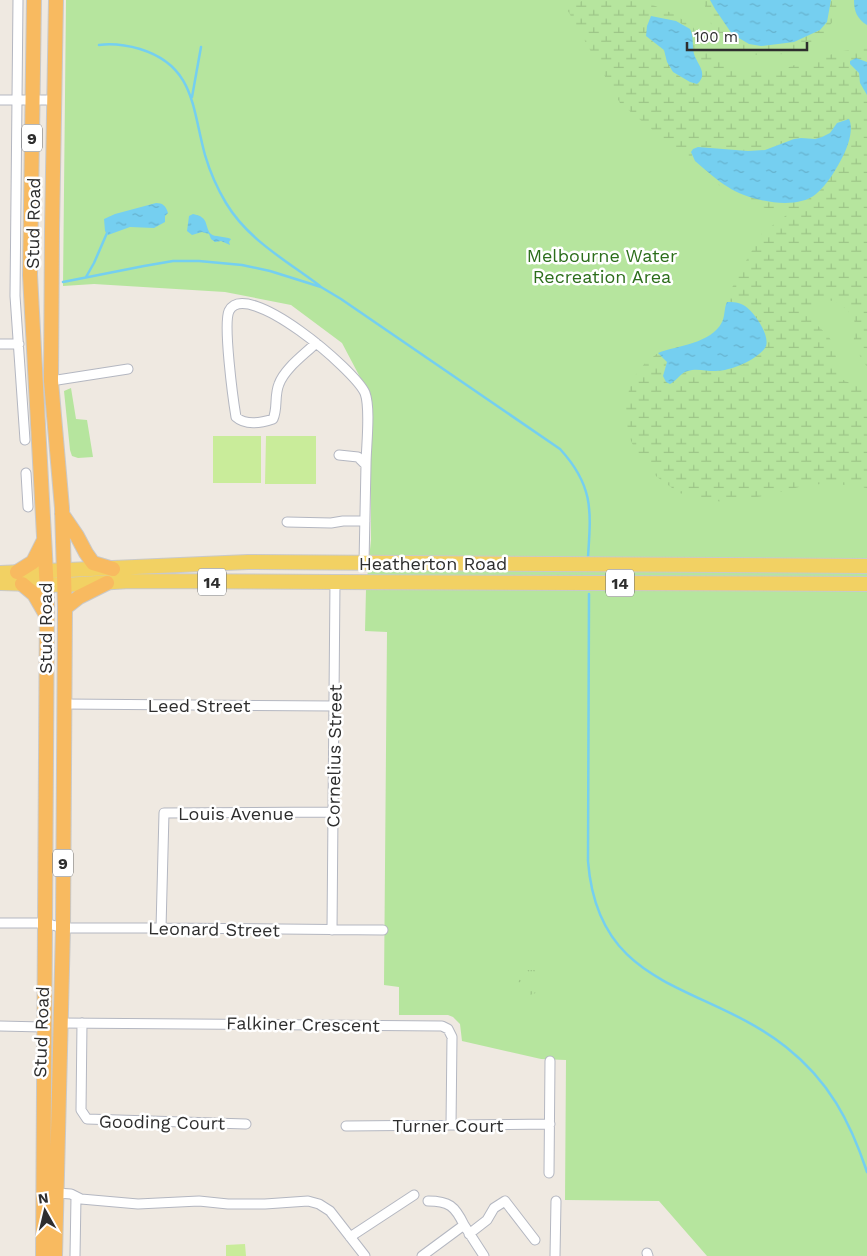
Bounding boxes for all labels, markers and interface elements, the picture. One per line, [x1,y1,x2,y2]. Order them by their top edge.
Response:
scale bar [687,20,807,52]
text: 100 m [694,28,738,46]
road number: 9 [22,125,42,152]
street label: Stud Road [22,177,44,269]
park label: Melbourne Water Recreation Area [527,245,677,287]
street label: Heatherton Road [359,553,507,574]
road number: 14 [198,568,226,596]
road number: 14 [606,570,634,596]
street label: Stud Road [35,582,56,674]
street label: Cornelius Street [322,684,346,828]
street label: Leed Street [148,695,251,716]
street label: Louis Avenue [178,803,294,824]
road number: 9 [53,850,73,876]
street label: Leonard Street [148,917,280,941]
street label: Stud Road [29,986,53,1078]
street label: Falkiner Crescent [226,1012,380,1036]
street label: Gooding Court [99,1110,226,1134]
street label: Turner Court [392,1115,504,1136]
north arrow [20,1186,70,1236]
text: N [37,1189,49,1207]

